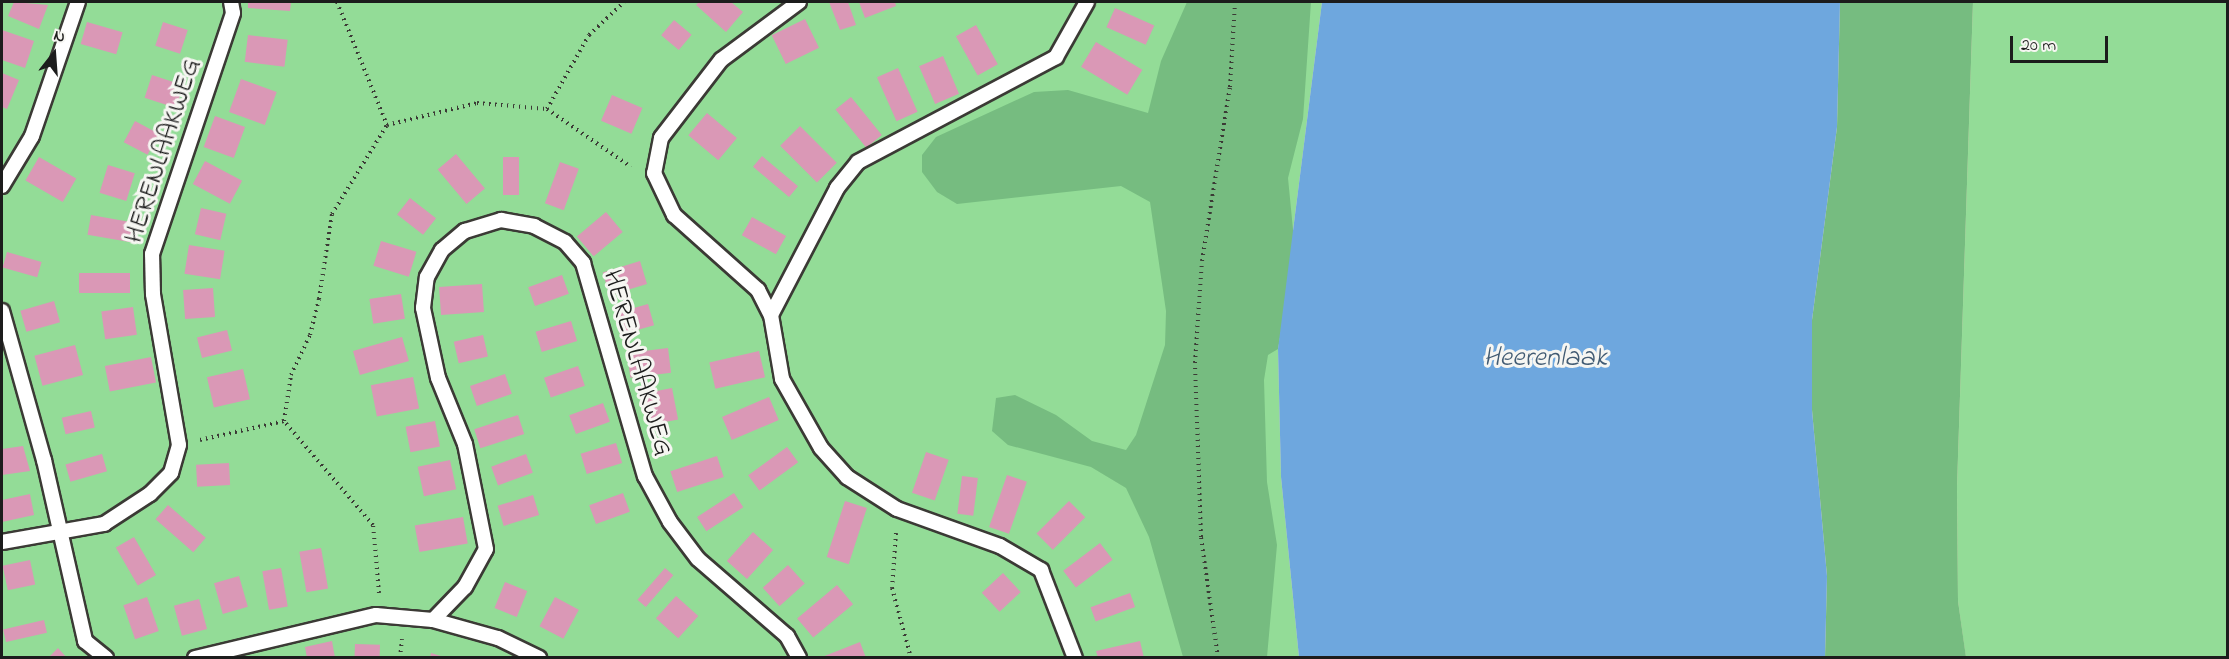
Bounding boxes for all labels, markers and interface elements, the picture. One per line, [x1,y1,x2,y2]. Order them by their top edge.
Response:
north arrow [24,24,84,84]
text: N [51,24,68,50]
scale bar [2013,24,2110,62]
text: 20 m [2021,33,2056,59]
street label: HERENLAAKWEG [118,55,208,247]
street label: HERENLAAKWEG [595,266,679,460]
water label: Heerenlaak [1483,342,1607,376]

